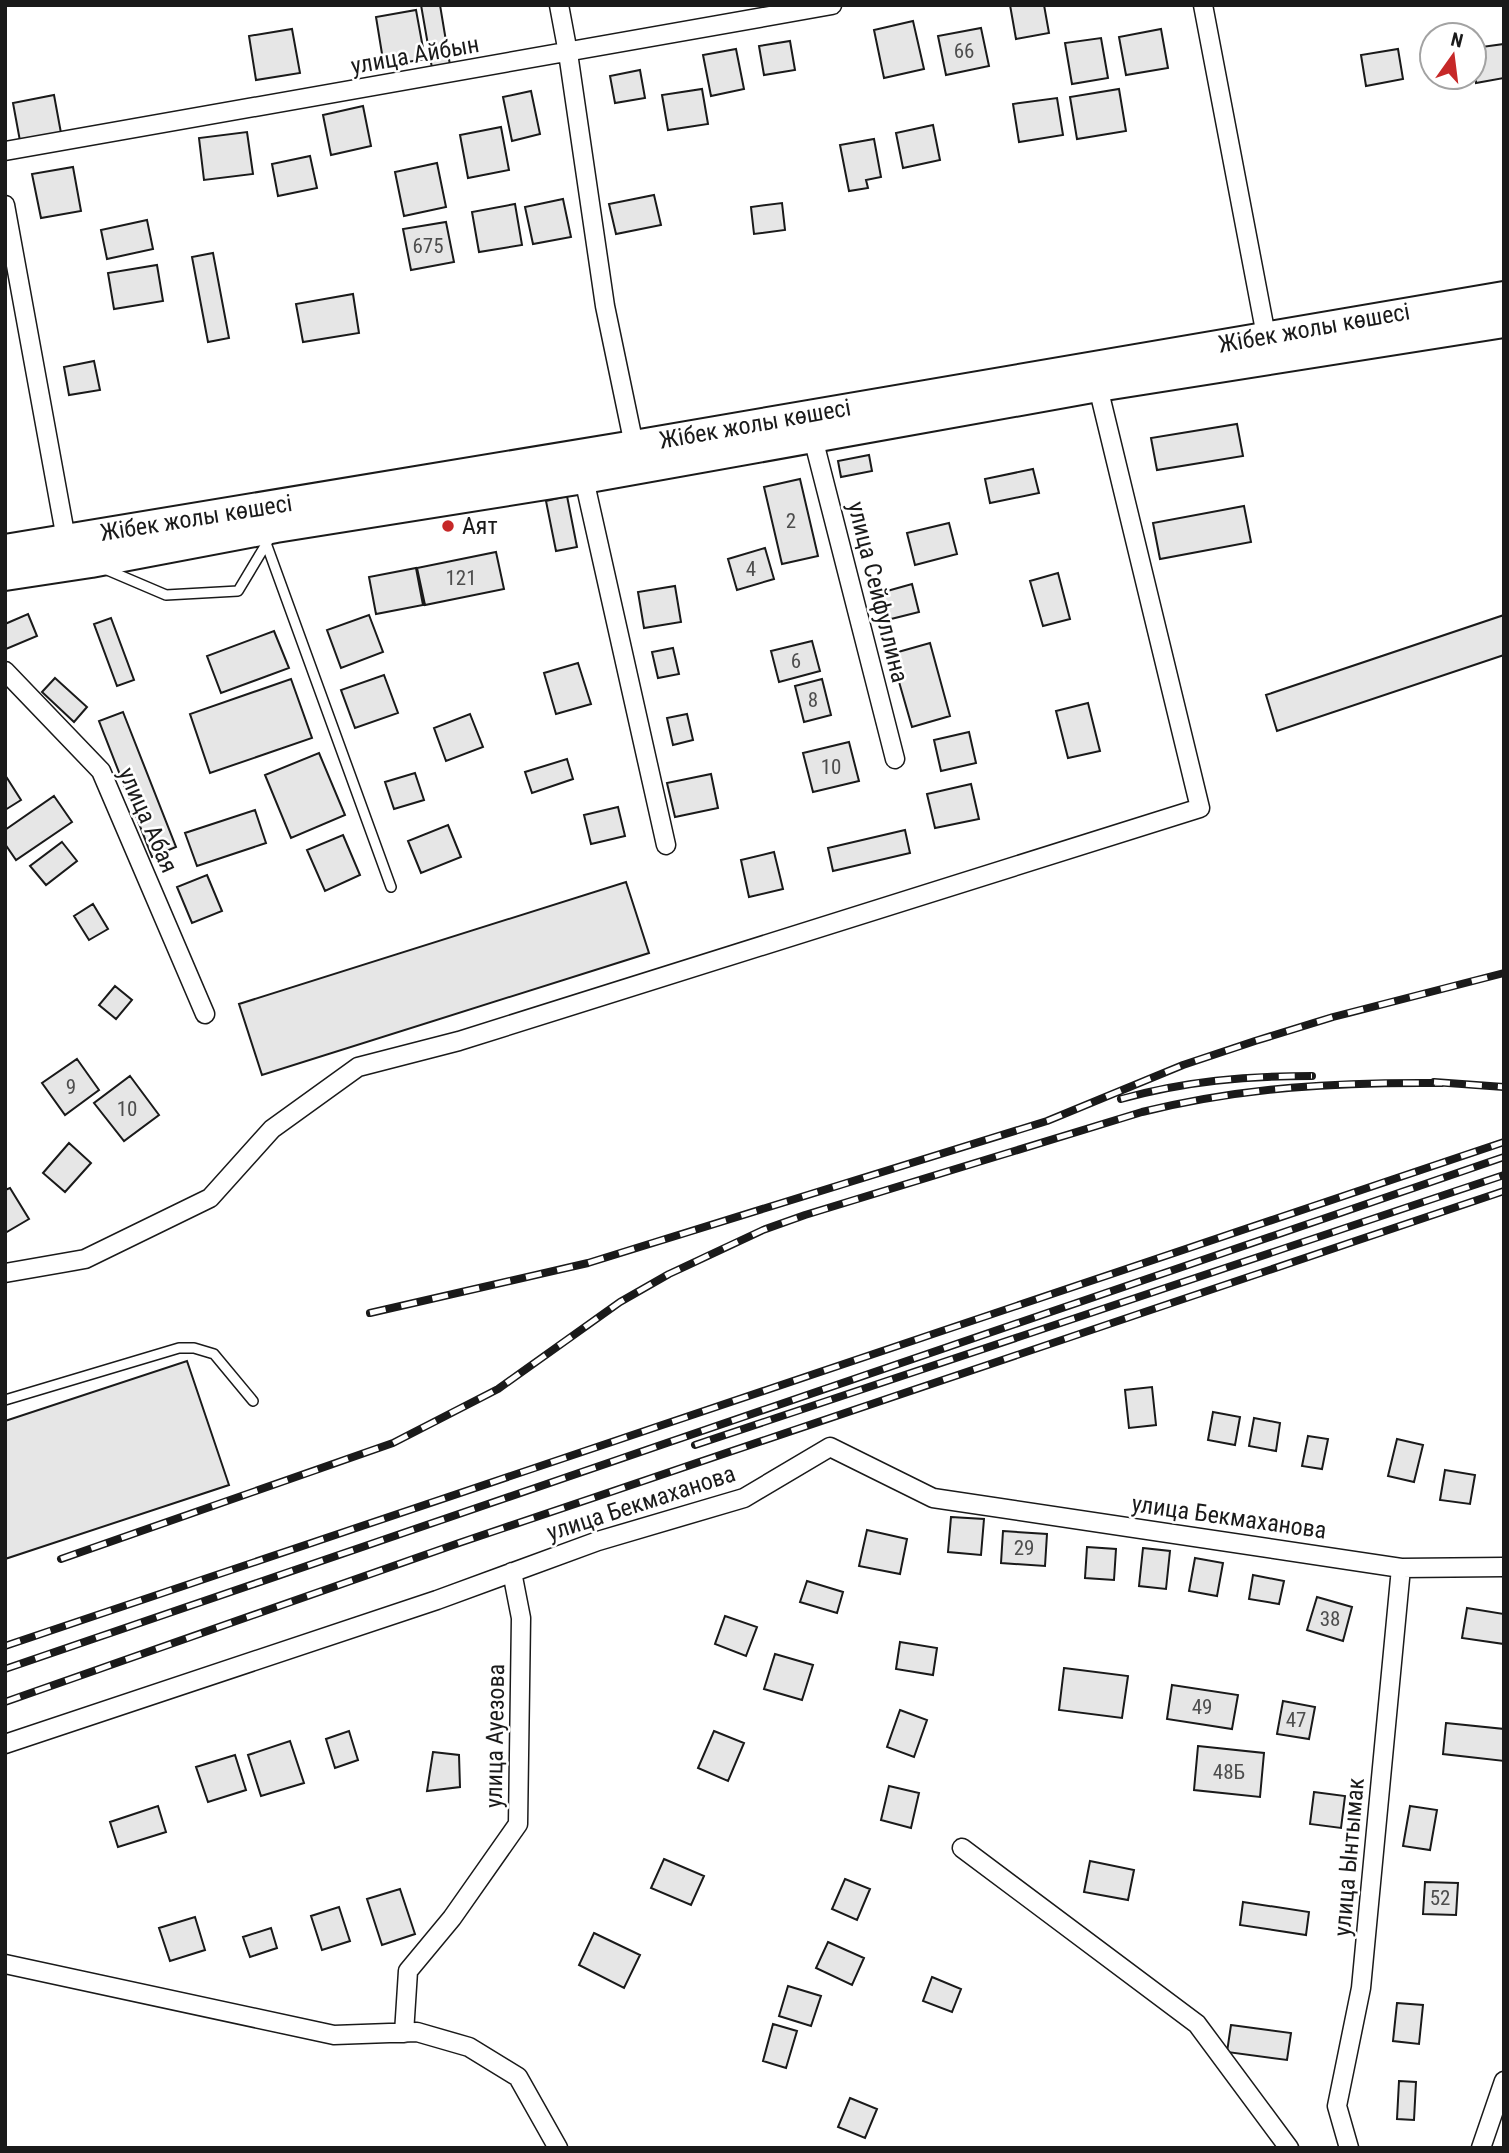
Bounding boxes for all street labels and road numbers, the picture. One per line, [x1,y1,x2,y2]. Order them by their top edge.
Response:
street label: улица Айбын [349,30,481,80]
street label: Жібек жолы көшесі [1216,297,1412,359]
street label: Жібек жолы көшесі [657,393,853,455]
street label: Жібек жолы көшесі [98,489,294,547]
street label: улица Сейфуллина [842,499,914,685]
street label: улица Абая [112,763,184,877]
street label: улица Бекмаханова [543,1459,739,1547]
street label: улица Бекмаханова [1130,1489,1328,1545]
street label: улица Ауезова [480,1664,510,1808]
street label: улица Ынтымак [1328,1776,1370,1937]

